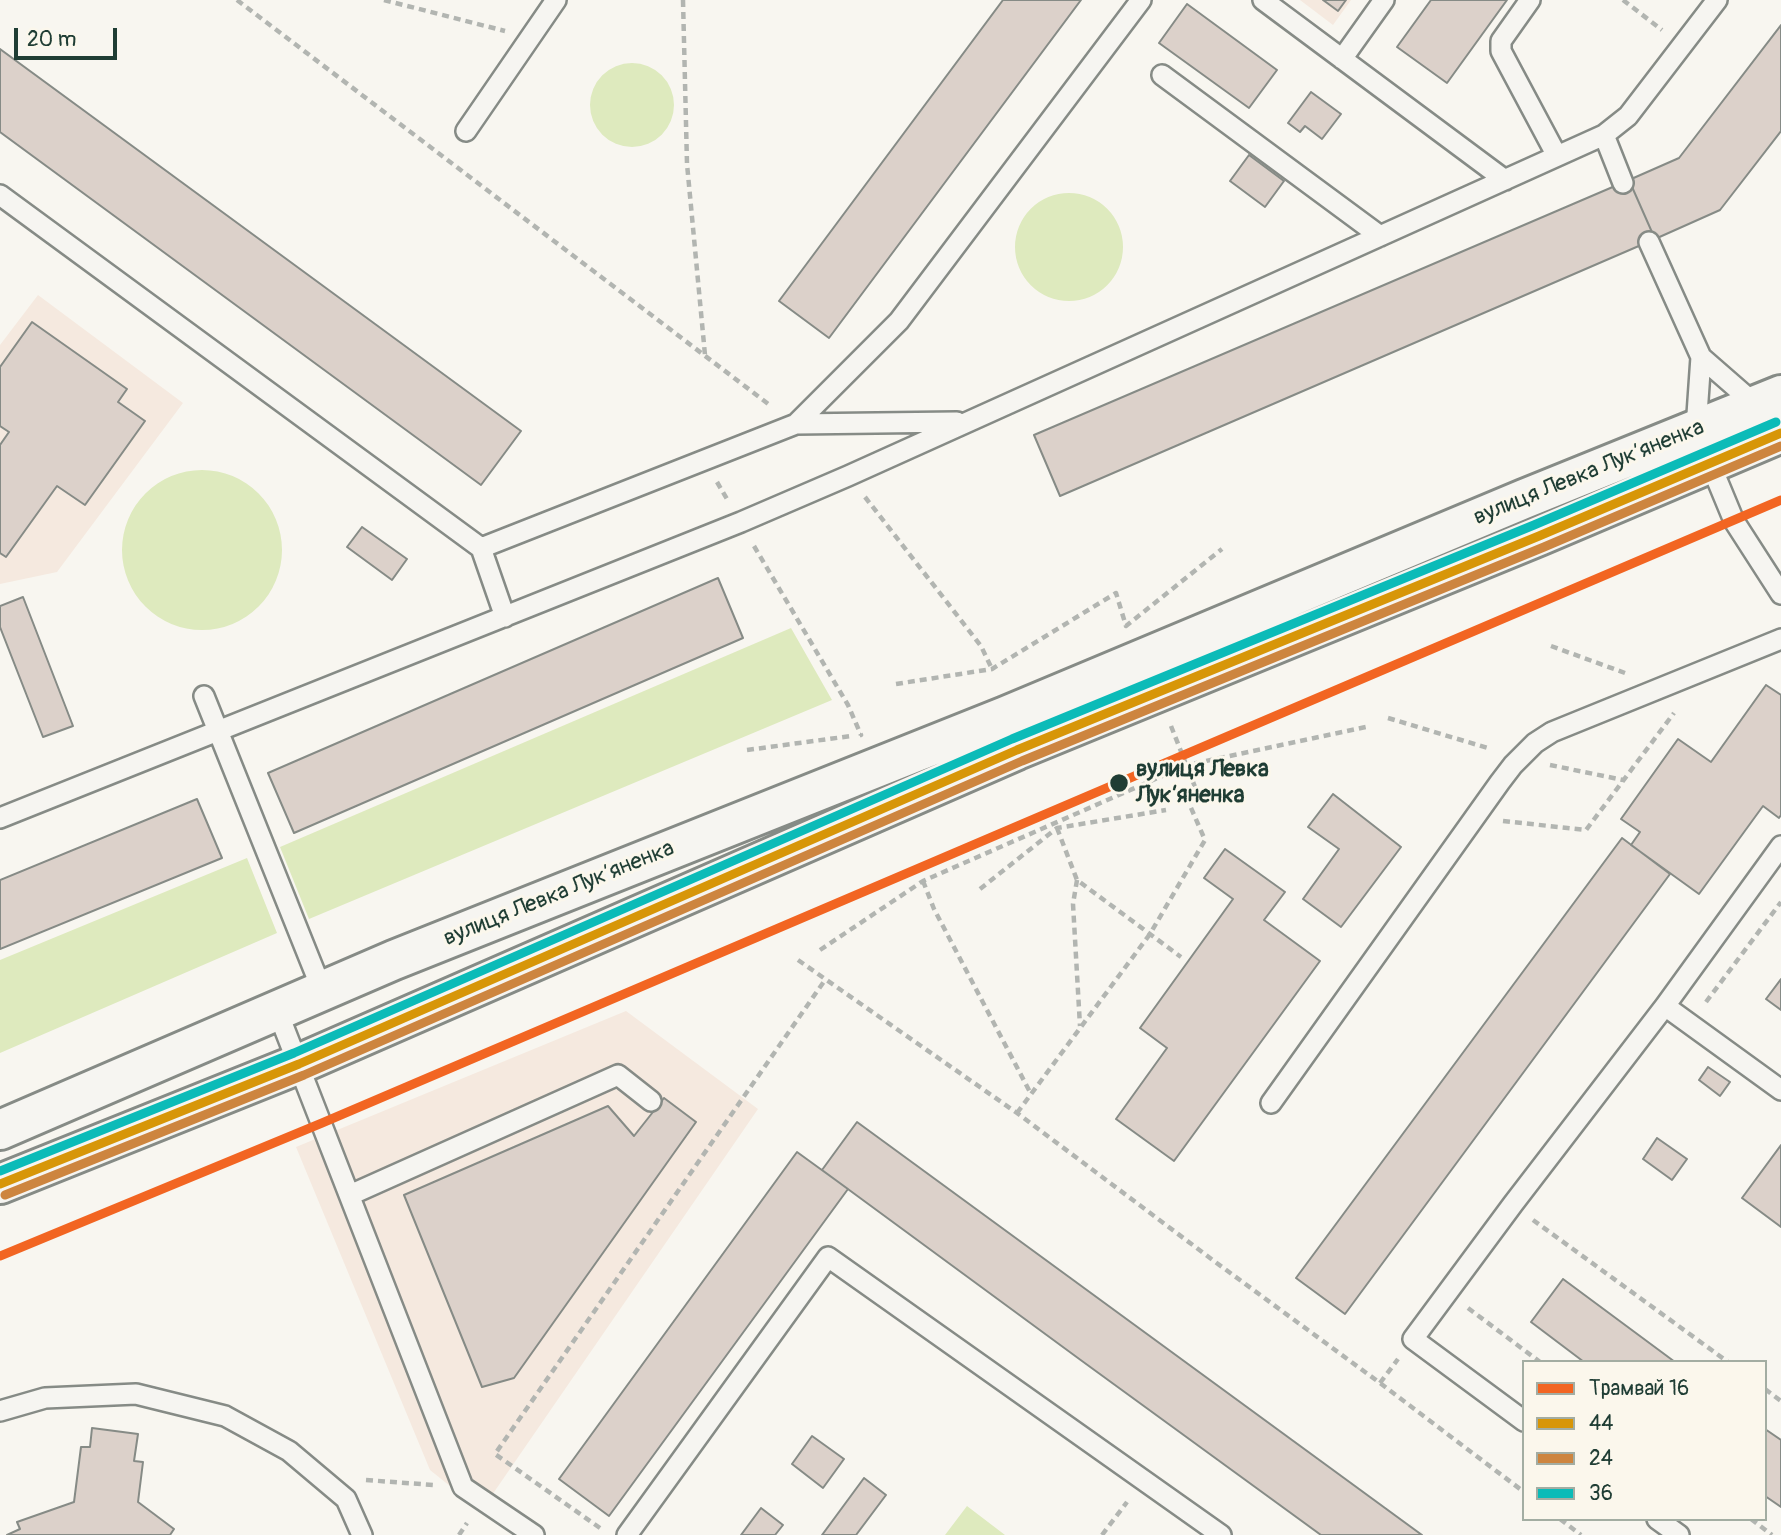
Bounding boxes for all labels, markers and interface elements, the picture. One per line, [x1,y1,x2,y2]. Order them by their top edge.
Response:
scale bar [18,14,121,58]
text: 20 m [27,26,76,53]
street label: вулиця Левка Лукʼяненка [1470,414,1708,532]
place label: вулиця Левка Лукʼяненка [1136,756,1269,810]
marker: вулиця Левка Лукʼяненка [1108,772,1130,794]
street label: вулиця Левка Лукʼяненка [440,835,678,953]
legend [1522,1360,1767,1521]
text: Трамвай 16 [1589,1375,1689,1402]
text: 44 [1589,1410,1613,1437]
text: 24 [1589,1445,1613,1472]
text: 36 [1589,1480,1613,1507]

